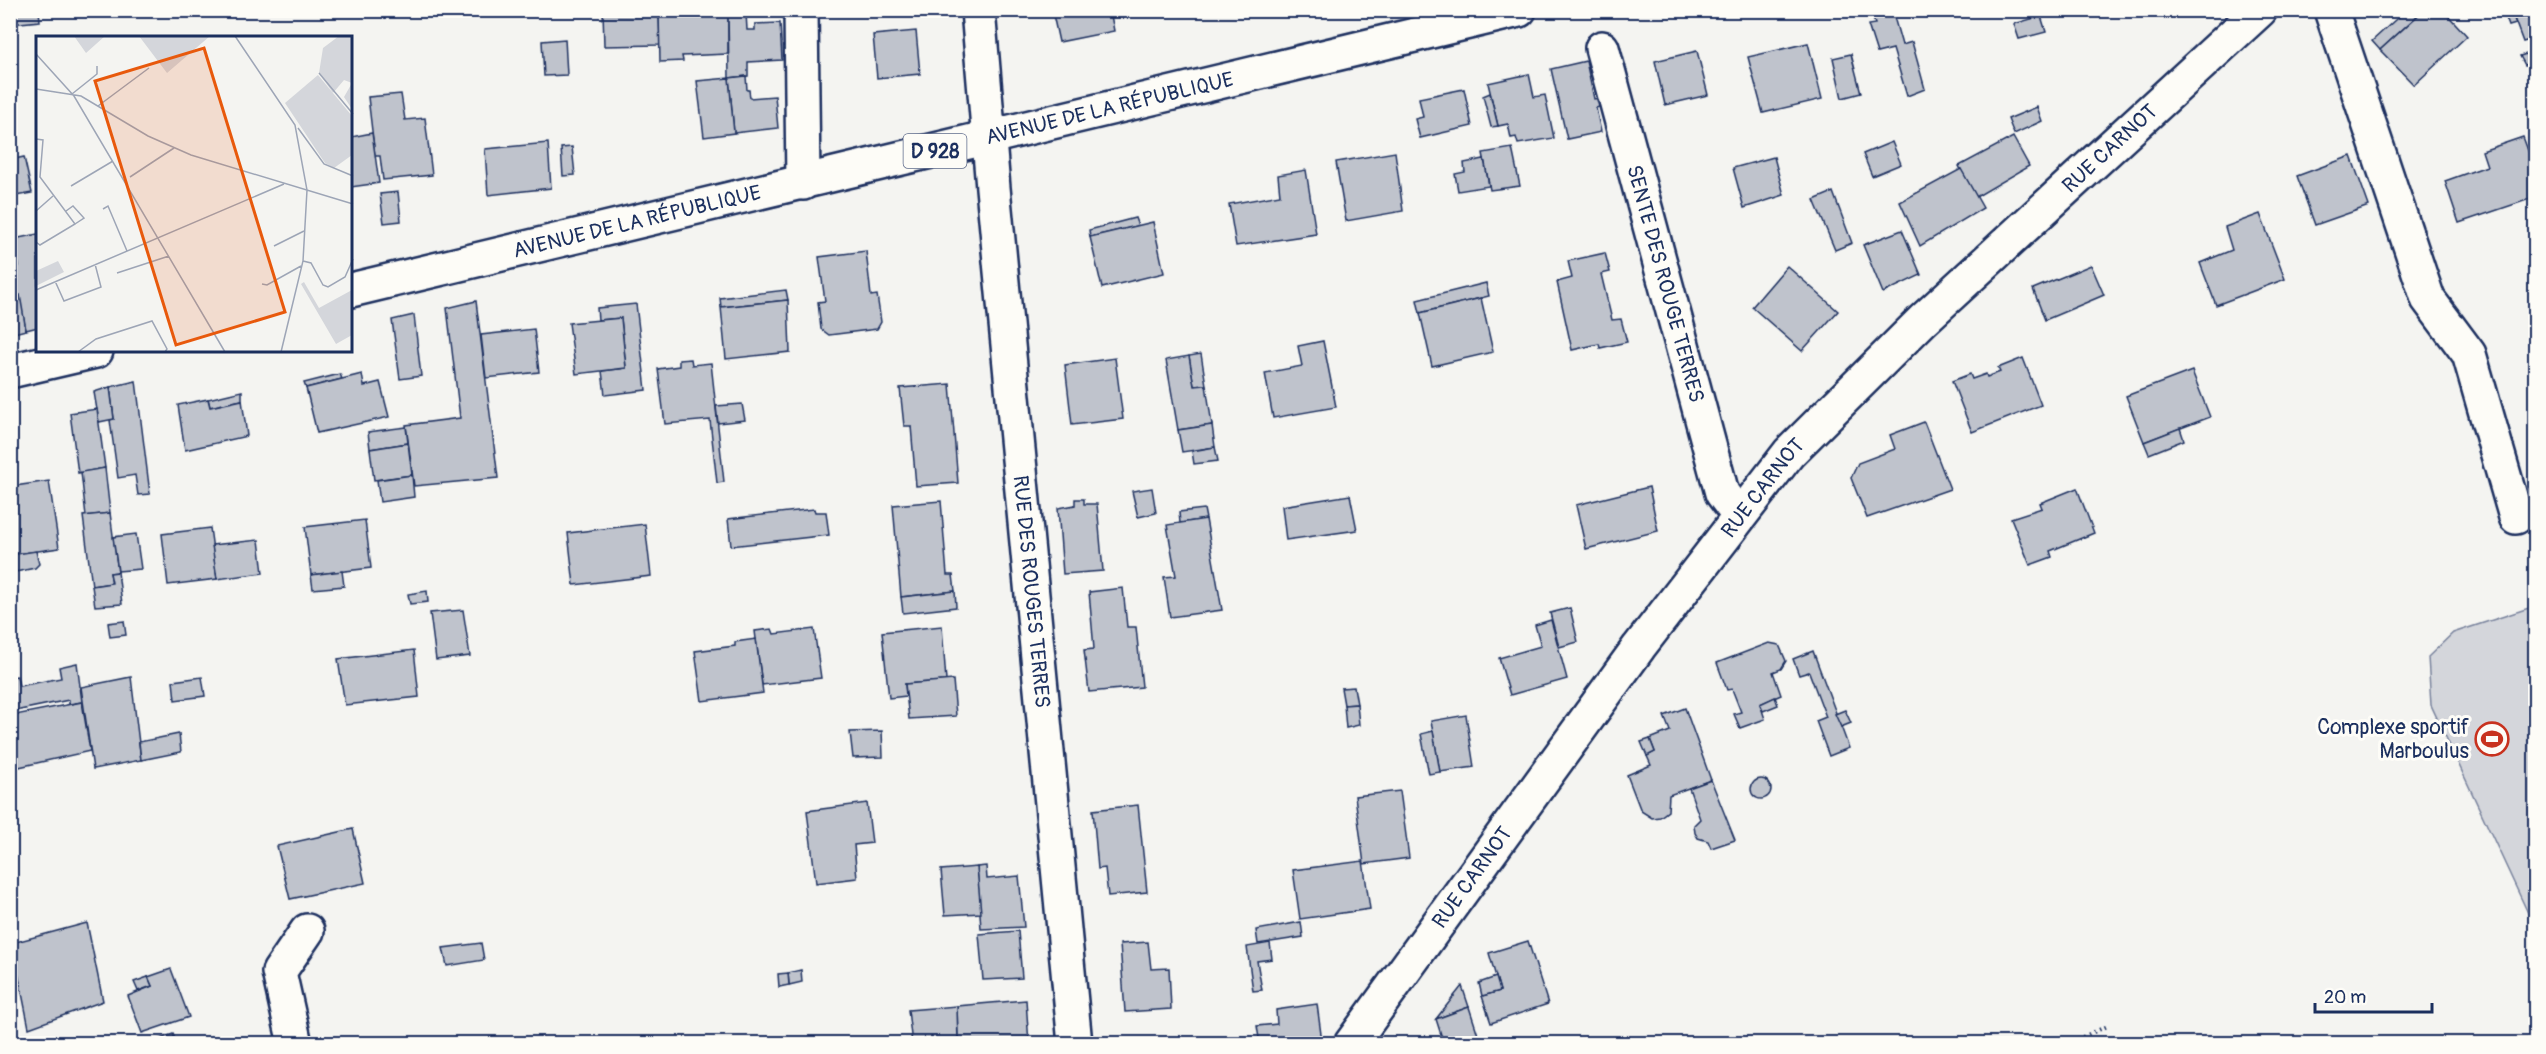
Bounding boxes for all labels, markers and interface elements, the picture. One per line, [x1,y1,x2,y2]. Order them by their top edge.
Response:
inset map [36,36,352,352]
street label: AVENUE DE LA RÉPUBLIQUE [983,65,1236,151]
street label: RUE CARNOT [2056,98,2163,199]
road number: D 928 [904,134,966,168]
street label: SENTE DES ROUGE TERRES [1621,162,1710,405]
street label: AVENUE DE LA RÉPUBLIQUE [510,179,764,264]
street label: RUE CARNOT [1715,432,1810,543]
street label: RUE DES ROUGES TERRES [1007,474,1056,709]
place label: Complexe sportif Marboulus [2317,714,2470,765]
sports icon: Complexe sportif Marboulus [2474,721,2510,757]
street label: RUE CARNOT [1426,821,1518,934]
scale bar [2315,976,2432,1014]
text: 20 m [2324,986,2366,1009]

